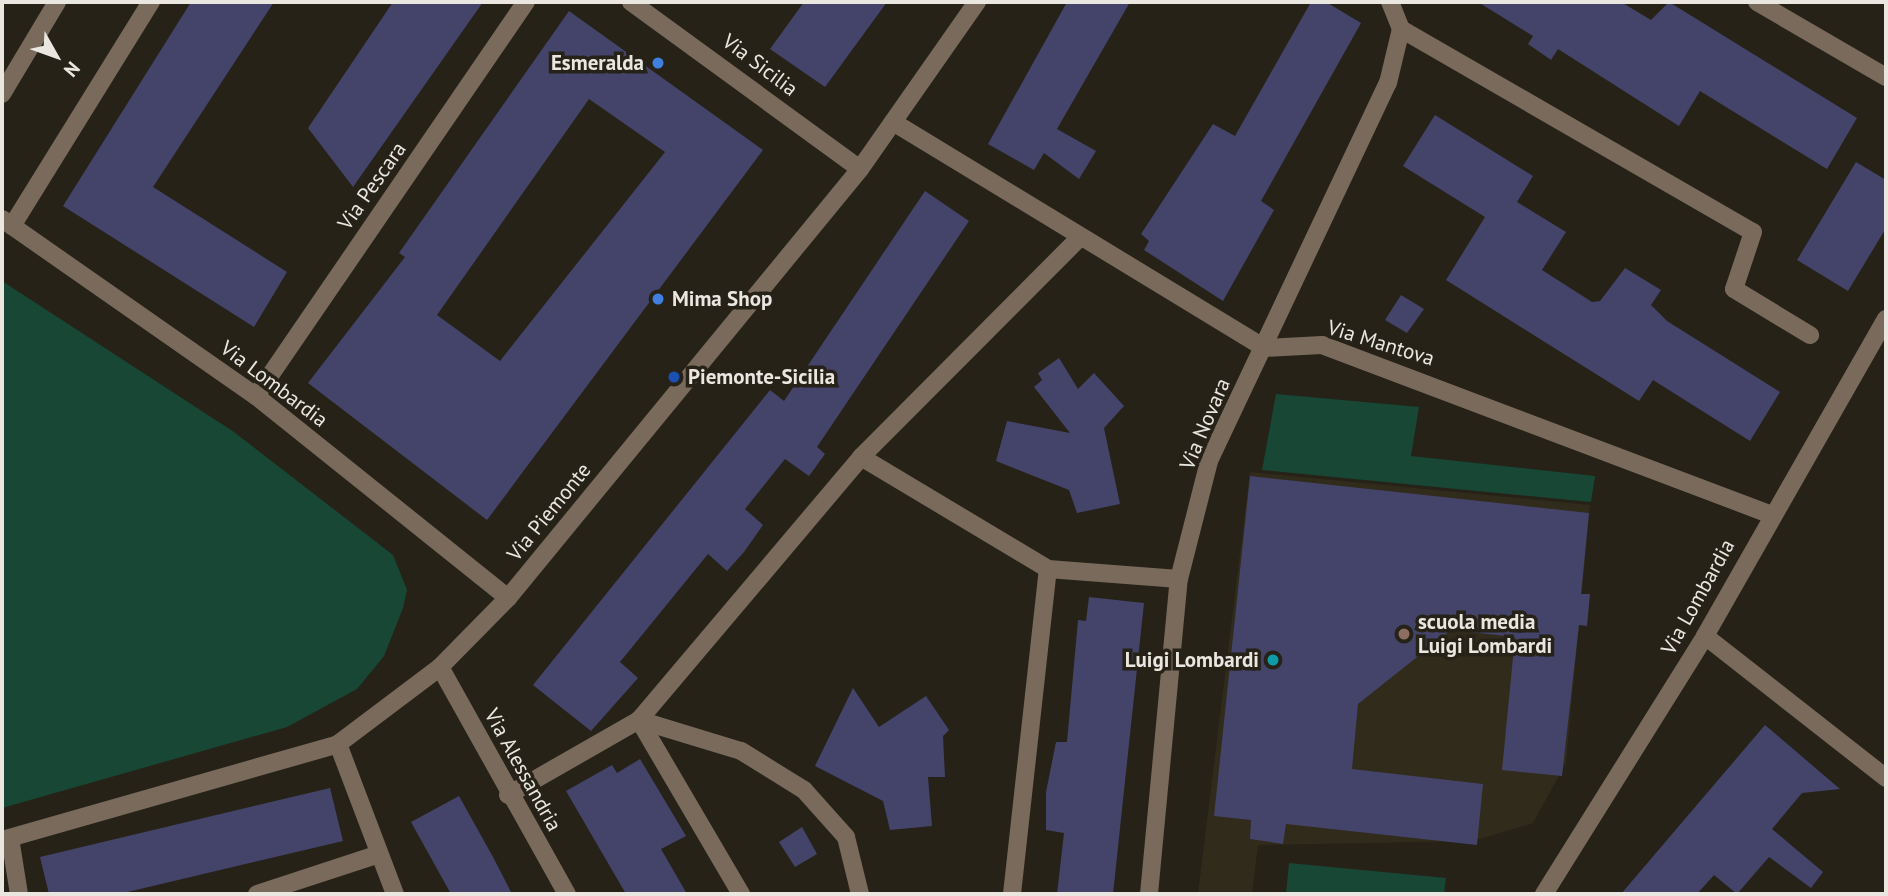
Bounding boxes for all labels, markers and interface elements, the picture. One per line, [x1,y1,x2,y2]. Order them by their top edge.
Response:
north arrow [21,21,91,91]
street label: Via Sicilia [717,29,803,101]
place label: Esmeralda [551,50,644,76]
marker: Esmeralda [650,55,666,71]
text: N [59,57,85,82]
street label: Via Pescara [333,137,411,235]
place label: Mima Shop [672,286,772,312]
marker: Mima Shop [650,291,666,307]
street label: Via Mantova [1324,315,1438,371]
street label: Via Lombardia [215,335,333,433]
place label: Piemonte-Sicilia [688,364,835,390]
marker: Piemonte-Sicilia [666,369,682,385]
street label: Via Novara [1174,375,1236,473]
street label: Via Piemonte [502,458,596,566]
street label: Via Lombardia [1656,535,1740,659]
place label: scuola media Luigi Lombardi [1418,609,1552,659]
marker: scuola media Luigi Lombardi [1396,626,1412,642]
place label: Luigi Lombardi [1125,647,1259,673]
marker: Luigi Lombardi [1265,652,1281,668]
street label: Via Alessandria [479,704,567,836]

